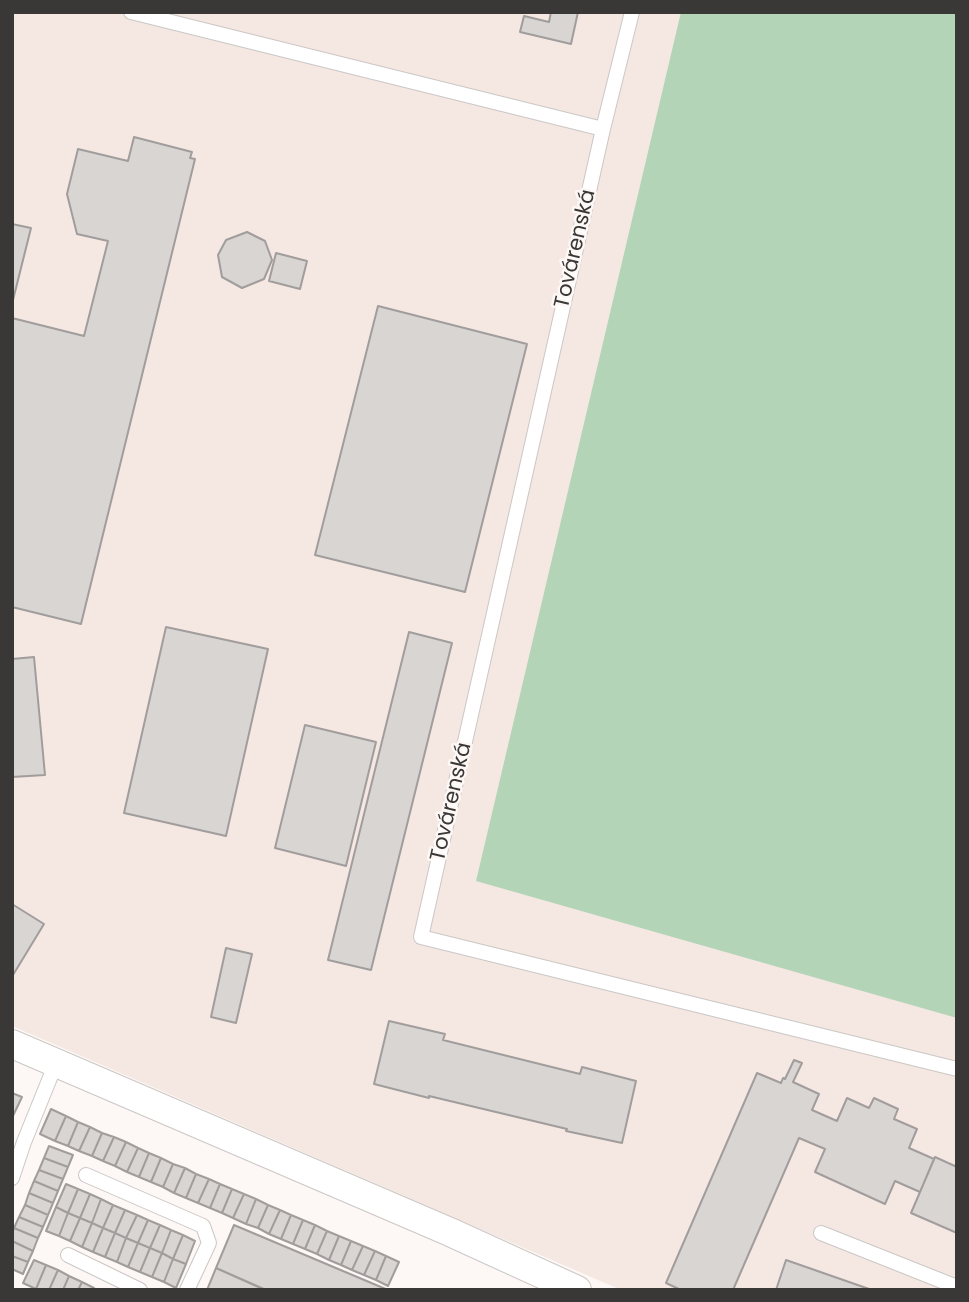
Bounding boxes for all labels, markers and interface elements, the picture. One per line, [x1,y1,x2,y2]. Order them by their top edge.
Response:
street label: Továrenská [550,187,602,311]
street label: Továrenská [426,740,478,864]

